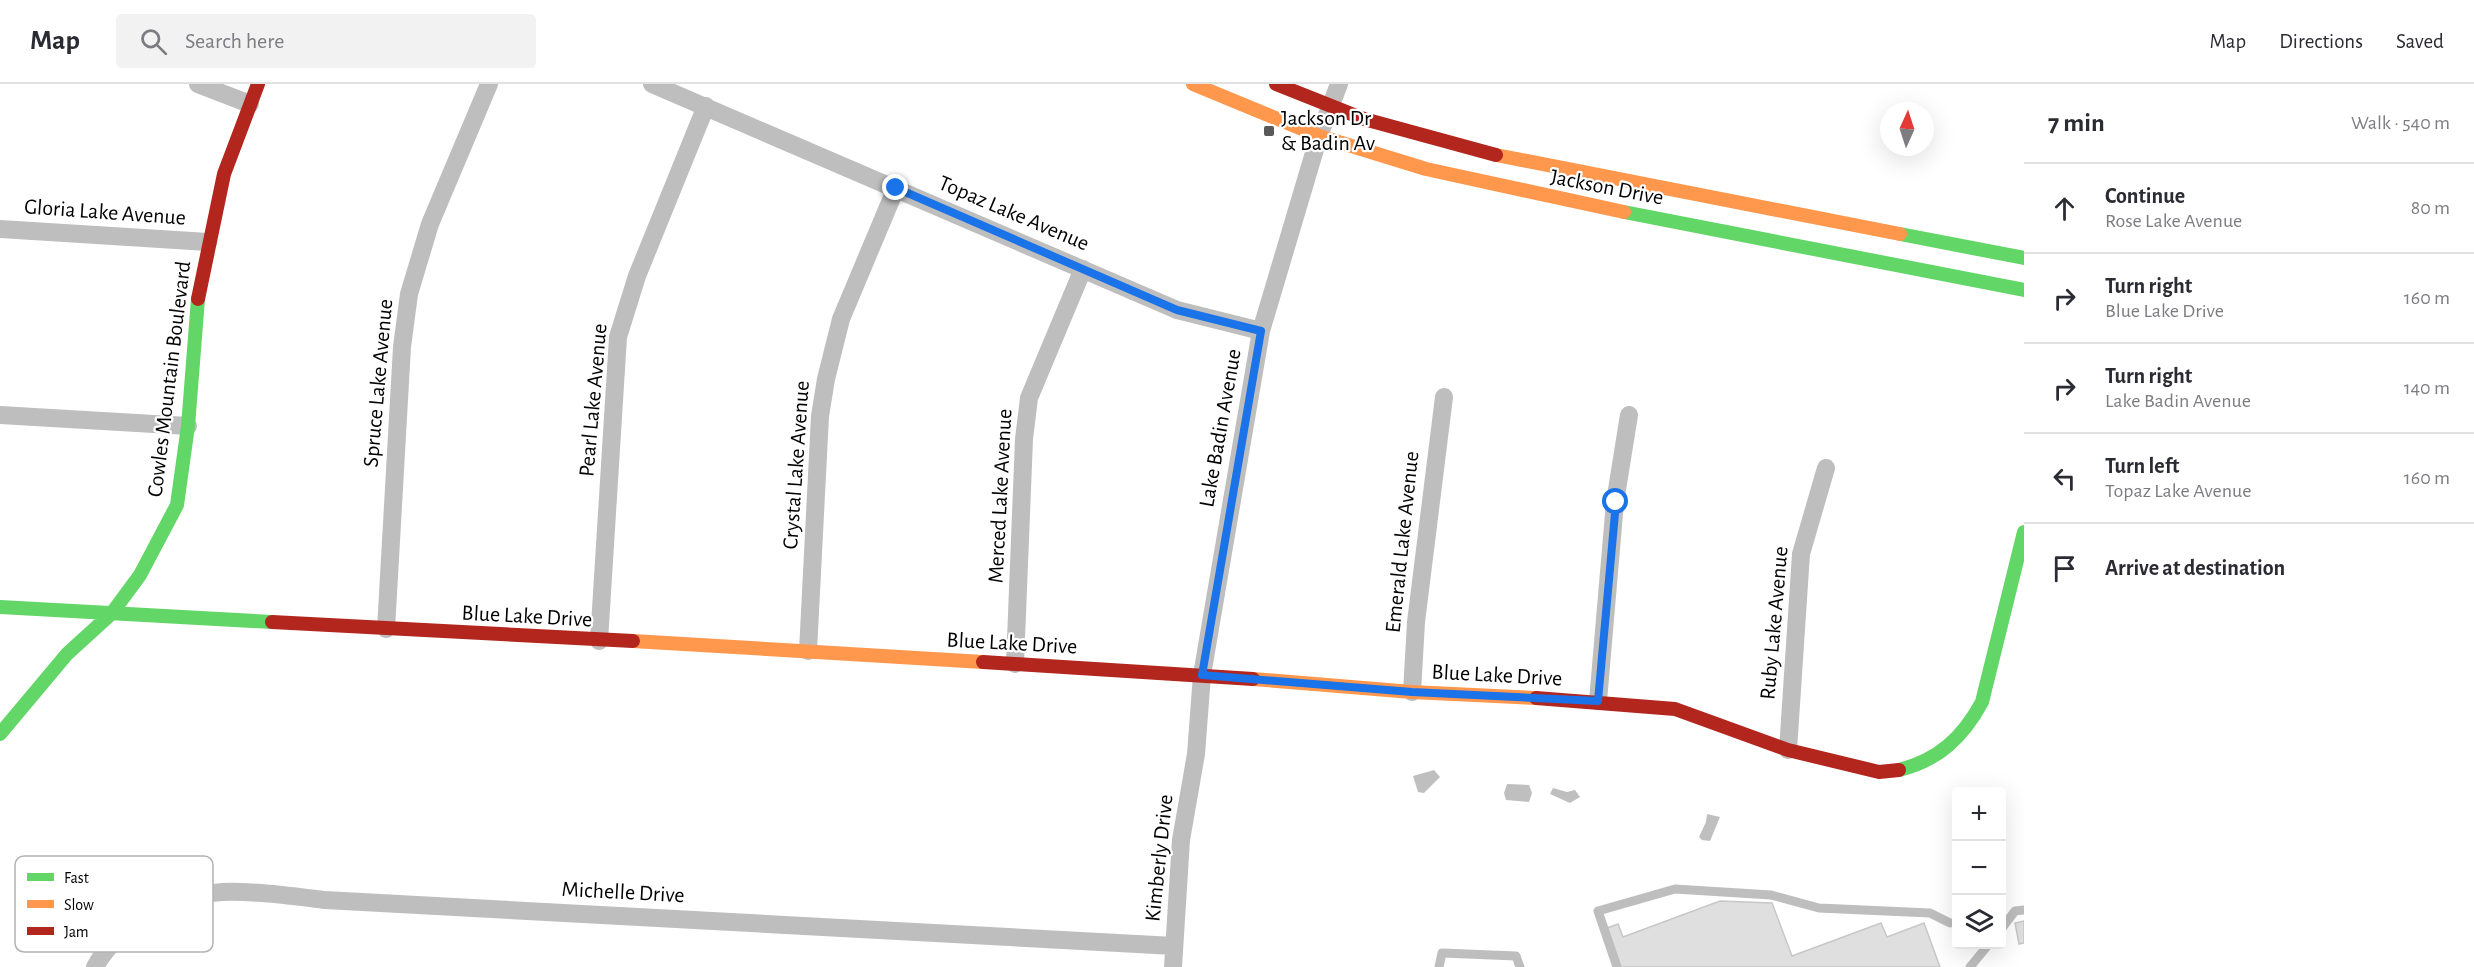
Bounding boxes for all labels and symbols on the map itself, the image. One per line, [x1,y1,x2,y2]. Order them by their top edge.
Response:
north arrow [1880,102,1934,156]
place label: Jackson Dr & Badin Av [1281,107,1376,154]
marker: Jackson Dr & Badin Av [1262,124,1276,138]
street label: Jackson Drive [1549,165,1665,209]
street label: Topaz Lake Avenue [936,171,1092,255]
route end [882,174,908,200]
street label: Gloria Lake Avenue [23,195,187,229]
street label: Cowles Mountain Boulevard [144,260,194,498]
street label: Spruce Lake Avenue [360,298,396,468]
street label: Pearl Lake Avenue [575,322,611,478]
street label: Lake Badin Avenue [1195,347,1245,509]
street label: Crystal Lake Avenue [779,380,813,550]
street label: Merced Lake Avenue [984,408,1016,584]
street label: Emerald Lake Avenue [1382,450,1422,634]
route start [1602,488,1628,514]
street label: Ruby Lake Avenue [1756,545,1792,701]
street label: Blue Lake Drive [461,602,593,630]
street label: Blue Lake Drive [946,629,1078,657]
street label: Blue Lake Drive [1431,661,1563,689]
street label: Kimberly Drive [1141,793,1177,923]
legend [15,856,213,952]
text: Fast [64,870,89,886]
street label: Michelle Drive [561,878,685,906]
text: Slow [64,897,94,913]
text: Jam [64,924,89,940]

